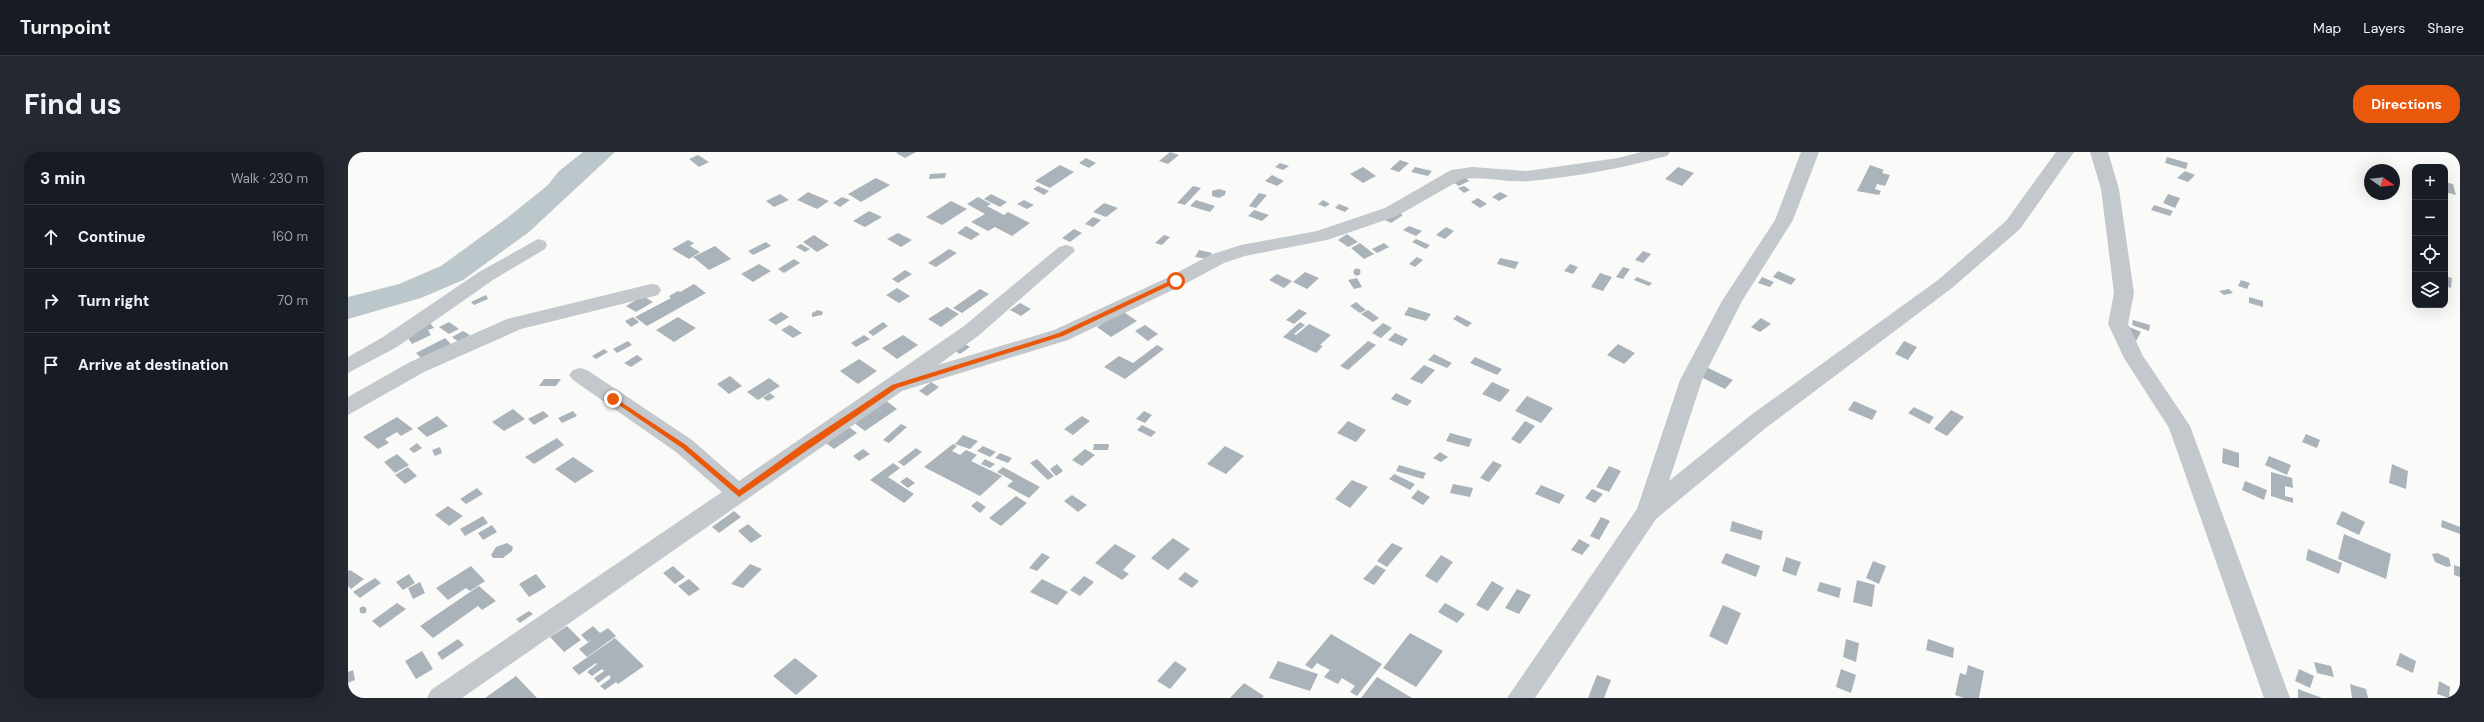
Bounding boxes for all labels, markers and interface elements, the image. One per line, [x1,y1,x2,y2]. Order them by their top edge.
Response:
text: Turnpoint [20,15,111,40]
text: Map [2313,19,2341,37]
text: Layers [2363,19,2405,37]
text: Share [2427,19,2464,37]
button: Directions [2353,85,2460,123]
text: Find us [24,86,122,123]
north arrow [2364,164,2400,200]
map controls [2412,164,2448,308]
button: + [2412,164,2448,200]
text: 3 min [40,167,85,189]
text: Walk · 230 m [231,170,308,187]
button: − [2412,200,2448,236]
icon: ahead [40,226,62,248]
text: Continue [78,227,146,247]
text: 160 m [272,228,308,245]
button: locate [2412,236,2448,272]
route start [1167,272,1185,290]
button: layers [2412,272,2448,308]
icon: right [40,290,62,312]
text: Turn right [78,291,149,311]
text: 70 m [277,292,308,309]
icon: arrive [40,354,62,376]
text: Arrive at destination [78,355,229,375]
route end [604,390,622,408]

